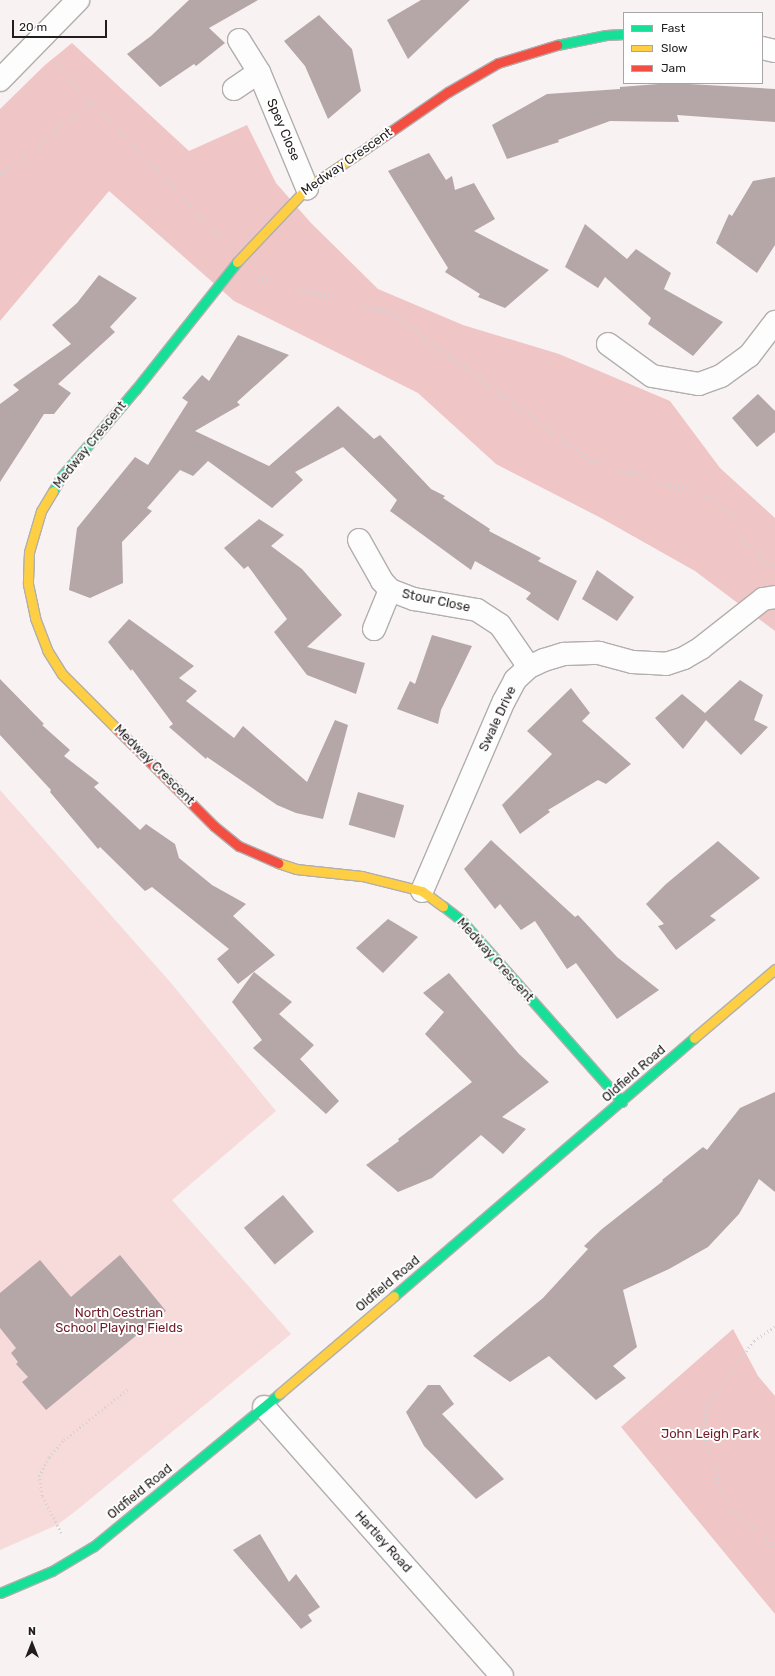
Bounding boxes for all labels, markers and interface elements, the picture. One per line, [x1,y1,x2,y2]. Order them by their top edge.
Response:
scale bar [14,12,109,38]
legend [623,12,763,84]
text: 20 m [19,20,47,34]
text: Fast [661,21,685,35]
text: Slow [661,41,688,55]
text: Jam [661,61,686,75]
street label: Spey Close [263,96,303,164]
street label: Medway Crescent [298,125,396,199]
street label: Medway Crescent [50,398,130,492]
street label: Stour Close [400,586,472,616]
street label: Swale Drive [476,684,520,754]
street label: Medway Crescent [110,721,198,809]
street label: Medway Crescent [453,915,537,1005]
street label: Oldfield Road [599,1042,669,1106]
street label: Oldfield Road [353,1253,423,1315]
park label: North Cestrian School Playing Fields [55,1306,183,1337]
park label: John Leigh Park [661,1426,759,1442]
street label: Oldfield Road [104,1461,176,1523]
street label: Hartley Road [351,1508,415,1576]
north arrow [12,1624,52,1664]
text: N [28,1625,36,1638]

